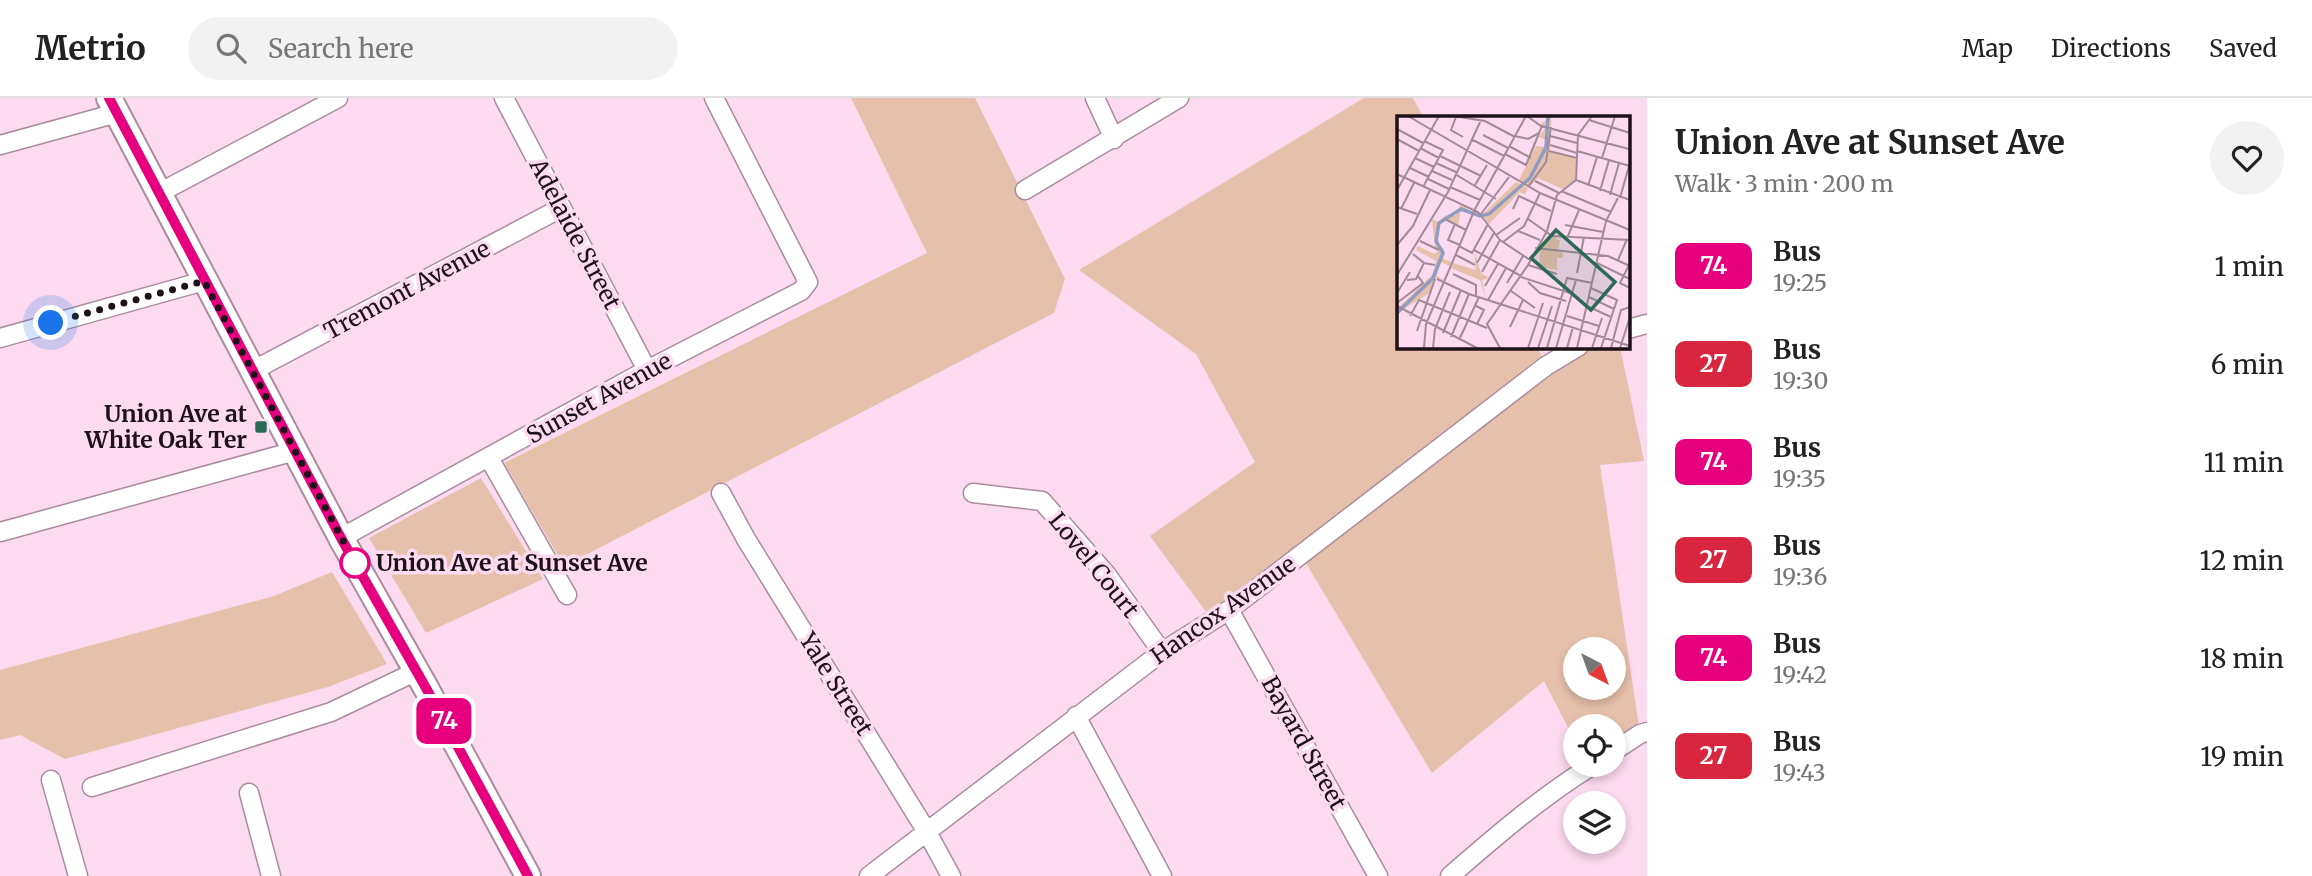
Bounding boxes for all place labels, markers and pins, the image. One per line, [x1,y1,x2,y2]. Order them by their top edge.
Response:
place label: Union Ave at White Oak Ter [84,399,247,454]
marker: Union Ave at White Oak Ter [253,419,269,435]
marker: Union Ave at Sunset Ave [340,548,370,578]
place label: Union Ave at Sunset Ave [376,548,648,577]

